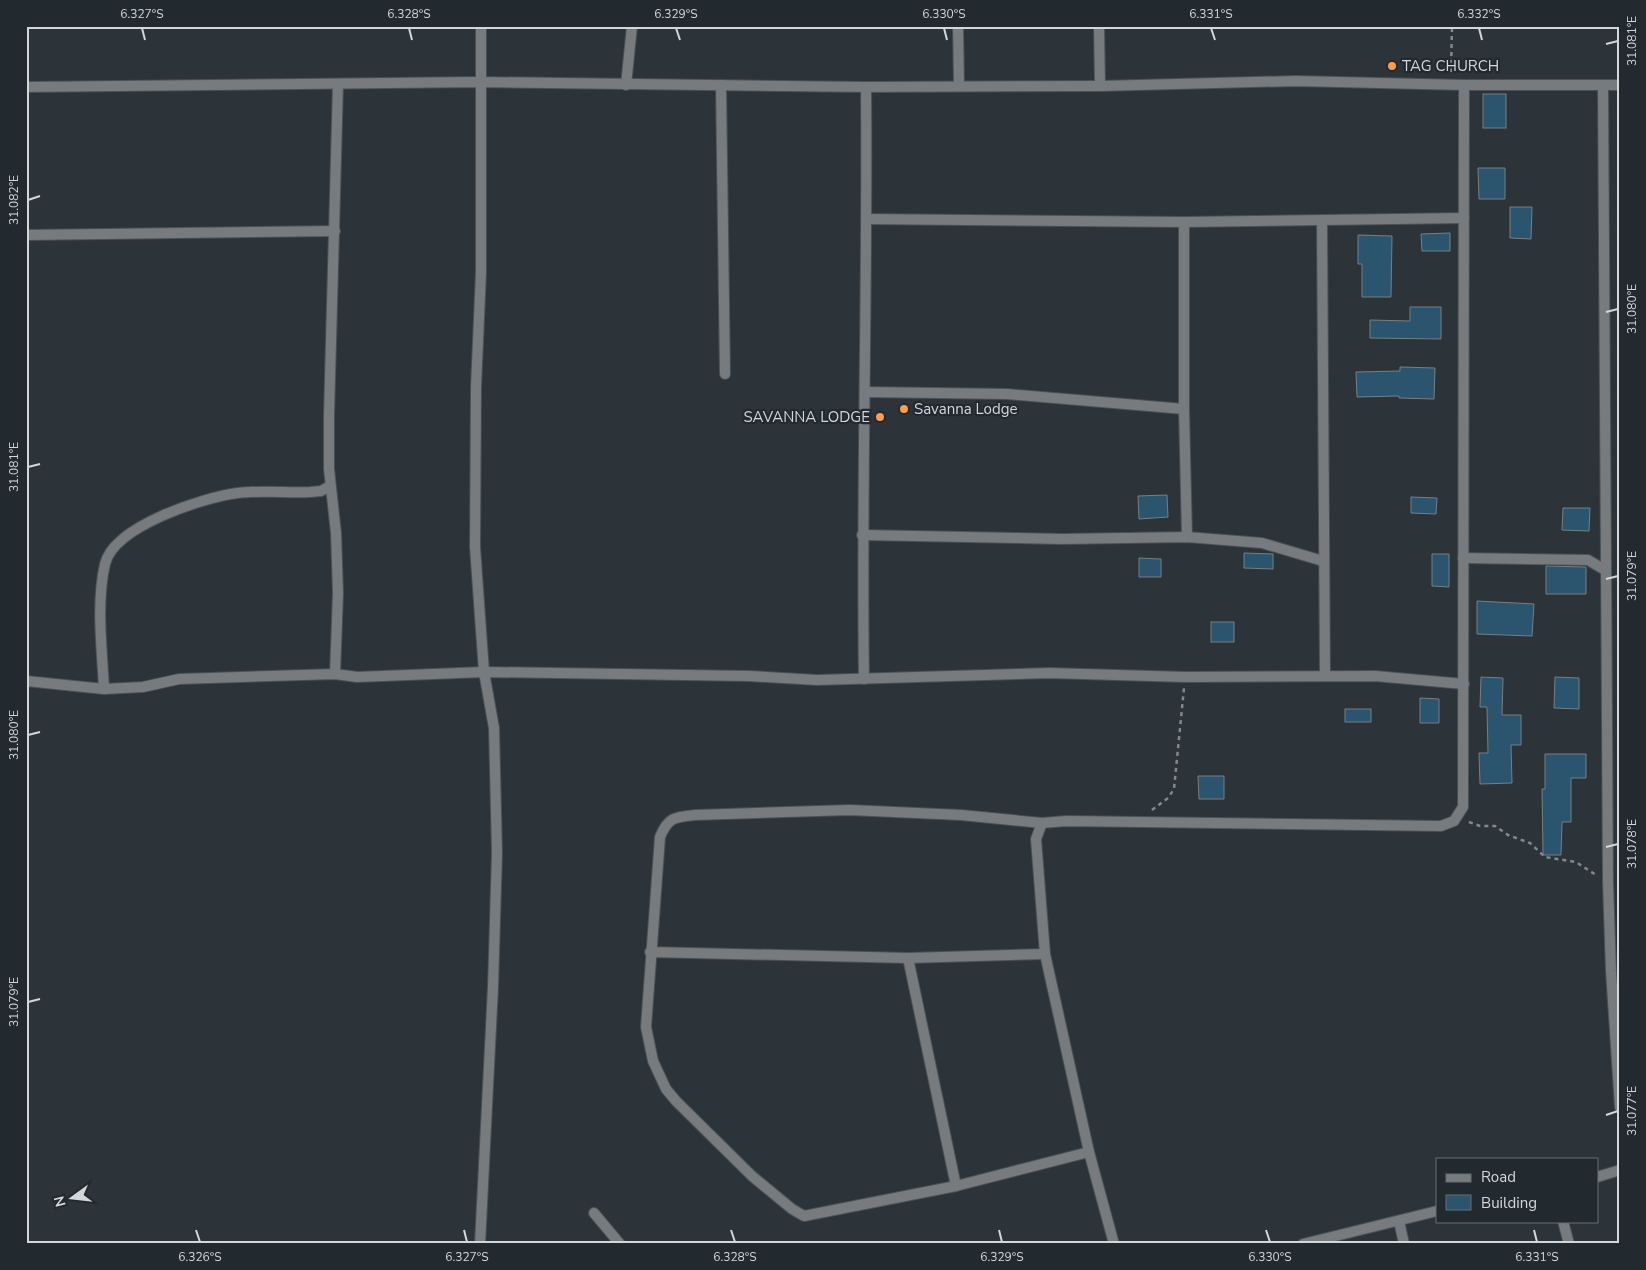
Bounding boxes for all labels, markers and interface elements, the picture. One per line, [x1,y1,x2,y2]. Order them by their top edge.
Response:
text: 6.327°S [120,6,164,22]
text: 6.328°S [387,6,431,22]
text: 6.329°S [654,6,698,22]
text: 6.330°S [922,6,966,22]
text: 6.331°S [1189,6,1233,22]
text: 6.332°S [1457,6,1501,22]
text: 31.081°E [1624,16,1640,66]
place label: TAG CHURCH [1402,56,1499,76]
marker: TAG CHURCH [1386,60,1398,72]
text: 31.082°E [6,175,22,225]
text: 31.080°E [1624,284,1640,334]
place label: Savanna Lodge [914,399,1017,419]
marker: Savanna Lodge [898,403,910,415]
place label: SAVANNA LODGE [743,407,870,427]
marker: SAVANNA LODGE [874,411,886,423]
text: 31.081°E [6,442,22,492]
text: 31.079°E [1624,551,1640,601]
text: 31.080°E [6,710,22,760]
text: 31.078°E [1624,819,1640,869]
text: 31.079°E [6,977,22,1027]
text: 31.077°E [1624,1086,1640,1136]
legend [1436,1158,1598,1222]
text: Road [1481,1167,1516,1187]
north arrow [48,1172,98,1222]
text: Building [1481,1193,1537,1213]
text: N [49,1194,70,1209]
text: 6.326°S [178,1249,222,1265]
text: 6.327°S [445,1249,489,1265]
text: 6.328°S [713,1249,757,1265]
text: 6.329°S [980,1249,1024,1265]
text: 6.330°S [1248,1249,1292,1265]
text: 6.331°S [1515,1249,1559,1265]

